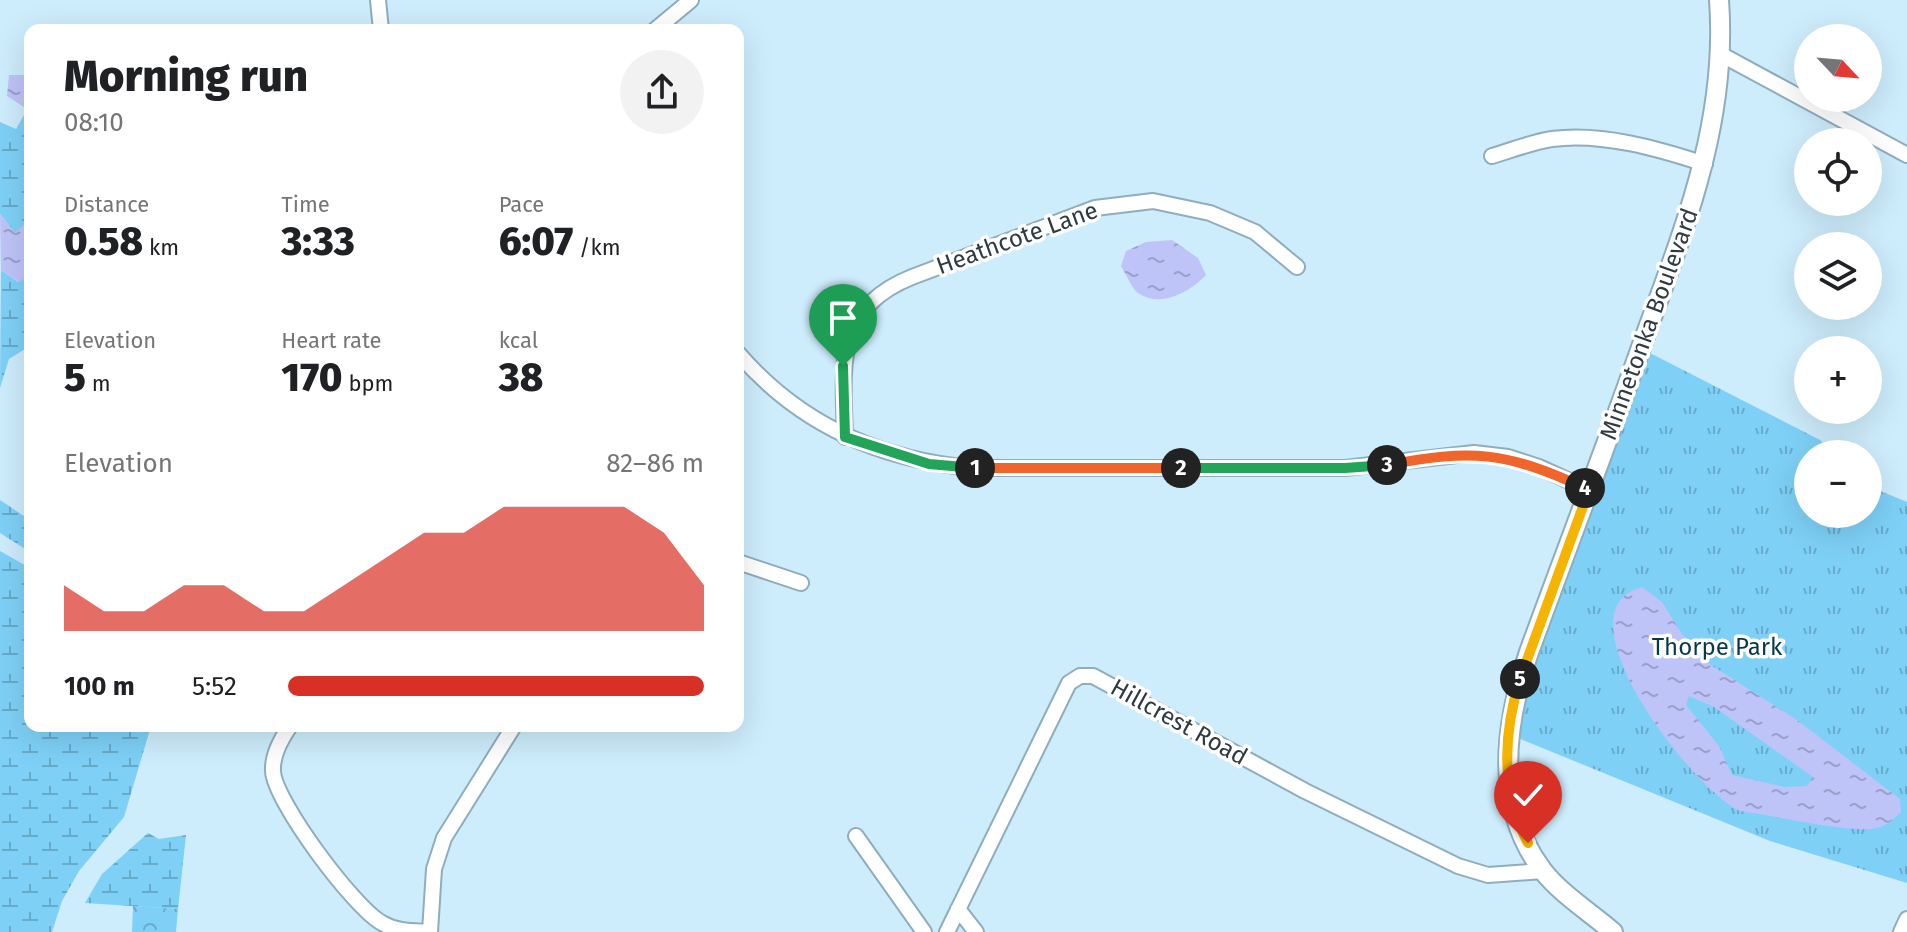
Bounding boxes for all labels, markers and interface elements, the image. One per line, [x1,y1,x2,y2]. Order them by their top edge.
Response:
north arrow [1794,24,1882,112]
map controls [1794,24,1882,528]
text: Morning run [64,50,308,103]
button: share [620,50,704,134]
text: 08:10 [64,107,124,138]
button: locate [1794,128,1882,216]
text: Distance [64,191,149,218]
text: Time [281,191,330,218]
text: Pace [499,191,544,218]
street label: Heathcote Lane [933,196,1101,280]
street label: Minnetonka Boulevard [1594,204,1704,444]
text: 0.58 [64,218,143,266]
text: 3:33 [281,218,355,266]
text: 6:07 [499,218,573,266]
button: layers [1794,232,1882,320]
text: km [143,234,179,261]
text: /km [573,234,621,261]
pin [809,284,877,366]
icon: arrive [821,296,865,340]
text: Elevation [64,327,156,354]
text: Heart rate [281,327,382,354]
text: kcal [499,327,538,354]
button: + [1794,336,1882,424]
text: 5 [64,354,86,402]
text: 170 [281,354,343,402]
text: 38 [499,354,543,402]
text: m [86,370,111,397]
text: bpm [343,370,393,397]
button: − [1794,440,1882,528]
pin: 3 [1367,445,1407,485]
text: Elevation [64,448,173,479]
text: 82–86 m [606,448,704,479]
pin: 1 [955,448,995,488]
pin: 2 [1161,448,1201,488]
text: 3 [1381,451,1393,478]
text: 1 [970,454,980,481]
text: 2 [1175,454,1187,481]
pin: 4 [1565,468,1605,508]
text: 4 [1579,474,1591,501]
park label: Thorpe Park [1652,633,1783,661]
pin: 5 [1500,659,1540,699]
text: 5 [1514,665,1526,692]
text: 100 m [64,671,135,702]
text: 5:52 [192,671,237,702]
street label: Hillcrest Road [1106,673,1252,771]
pin [1494,761,1562,843]
icon: check [1506,773,1550,817]

